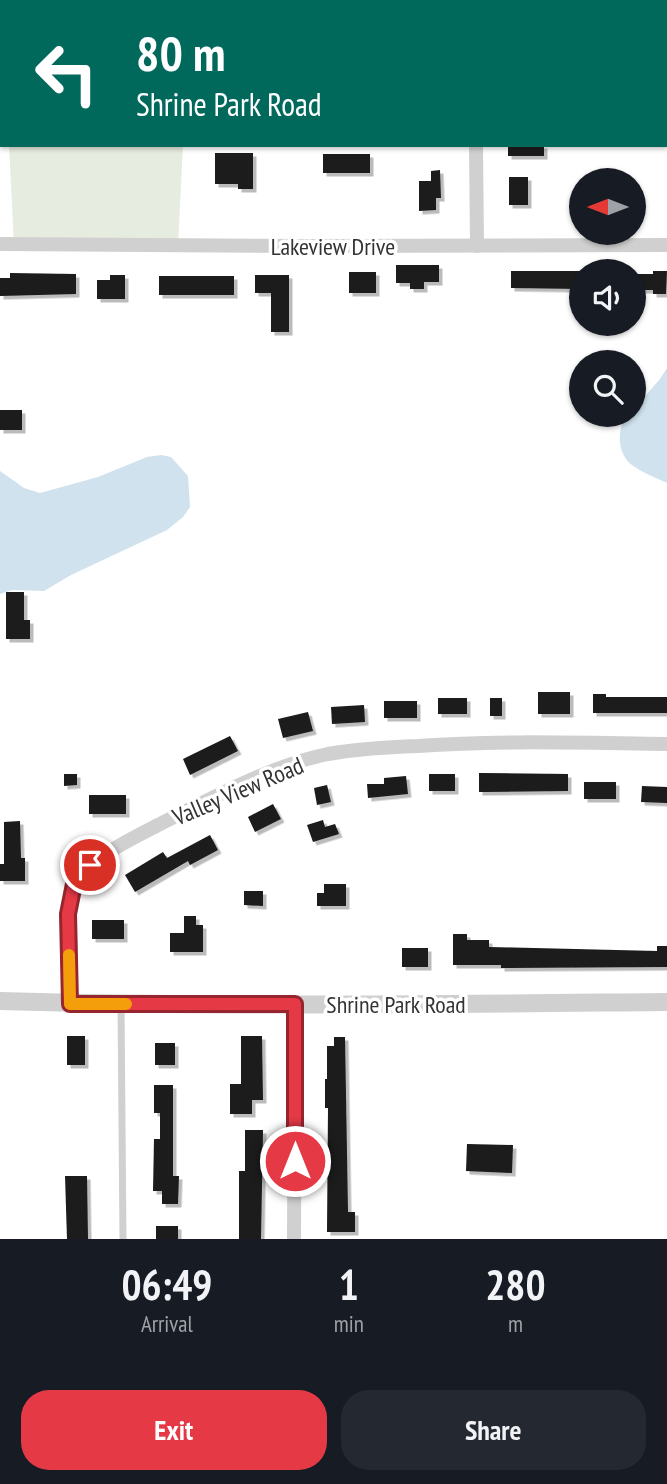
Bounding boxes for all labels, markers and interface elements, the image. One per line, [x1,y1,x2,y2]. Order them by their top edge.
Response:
text: 80 m [136,21,225,85]
icon: left [21,28,112,119]
text: Shrine Park Road [136,83,322,125]
north arrow [569,168,646,245]
map controls [569,168,646,427]
street label: Lakeview Drive [271,231,395,262]
button: sound [569,259,646,336]
button: search [569,350,646,427]
street label: Valley View Road [167,750,308,833]
pin [60,835,120,895]
icon: arrive [71,846,109,884]
street label: Shrine Park Road [326,989,466,1020]
position arrow [258,1124,332,1198]
text: 06:49 [121,1257,212,1312]
text: 1 [339,1257,359,1312]
text: 280 [485,1257,546,1312]
text: Arrival [141,1309,193,1338]
text: min [334,1309,364,1338]
text: m [508,1309,523,1338]
button: Exit [21,1390,327,1470]
button: Share [341,1390,646,1470]

